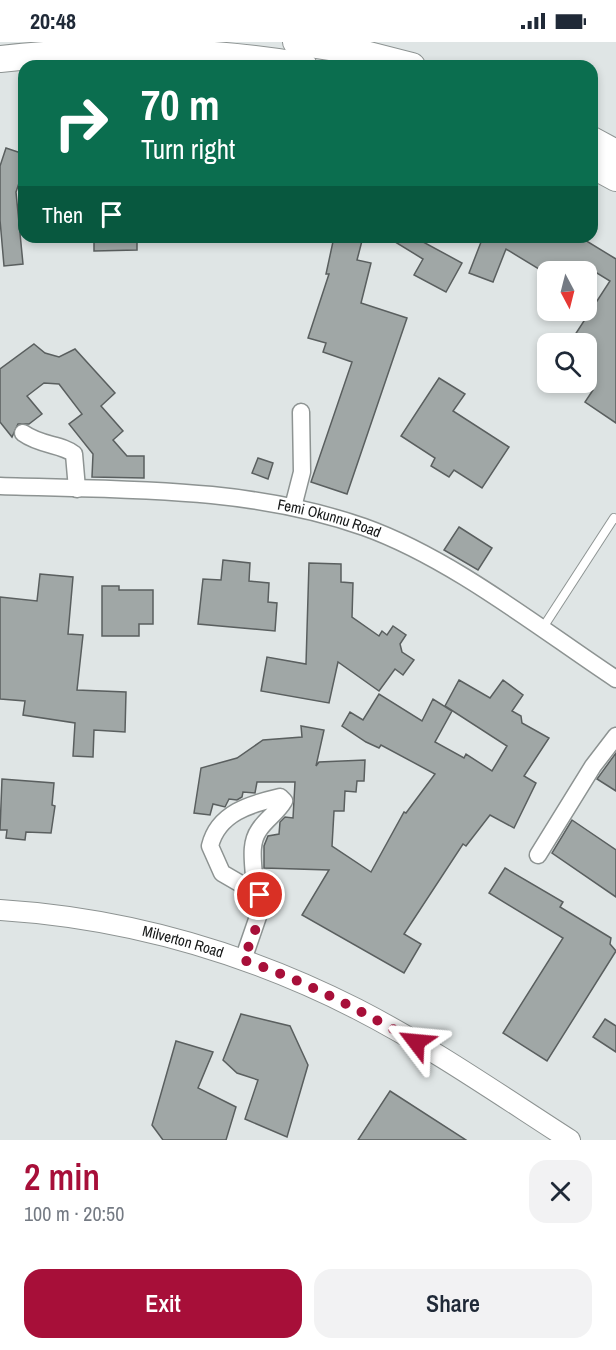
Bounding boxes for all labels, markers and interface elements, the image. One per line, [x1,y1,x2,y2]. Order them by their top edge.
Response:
text: 20:48 [30,6,76,36]
text: 70 m [141,77,220,133]
icon: right [42,84,120,162]
text: Turn right [141,131,235,167]
icon: arrive [95,198,128,231]
text: Then [42,200,83,230]
north arrow [537,261,597,321]
map controls [537,261,597,393]
button: search [537,333,597,393]
street label: Femi Okunnu Road [276,494,384,543]
pin [234,869,285,920]
icon: arrive [243,878,276,911]
street label: Milverton Road [140,920,226,963]
position arrow [384,1010,448,1074]
text: 2 min [24,1153,100,1201]
button: close [529,1160,592,1223]
text: 100 m · 20:50 [24,1200,124,1227]
button: Exit [24,1269,302,1338]
button: Share [314,1269,592,1338]

